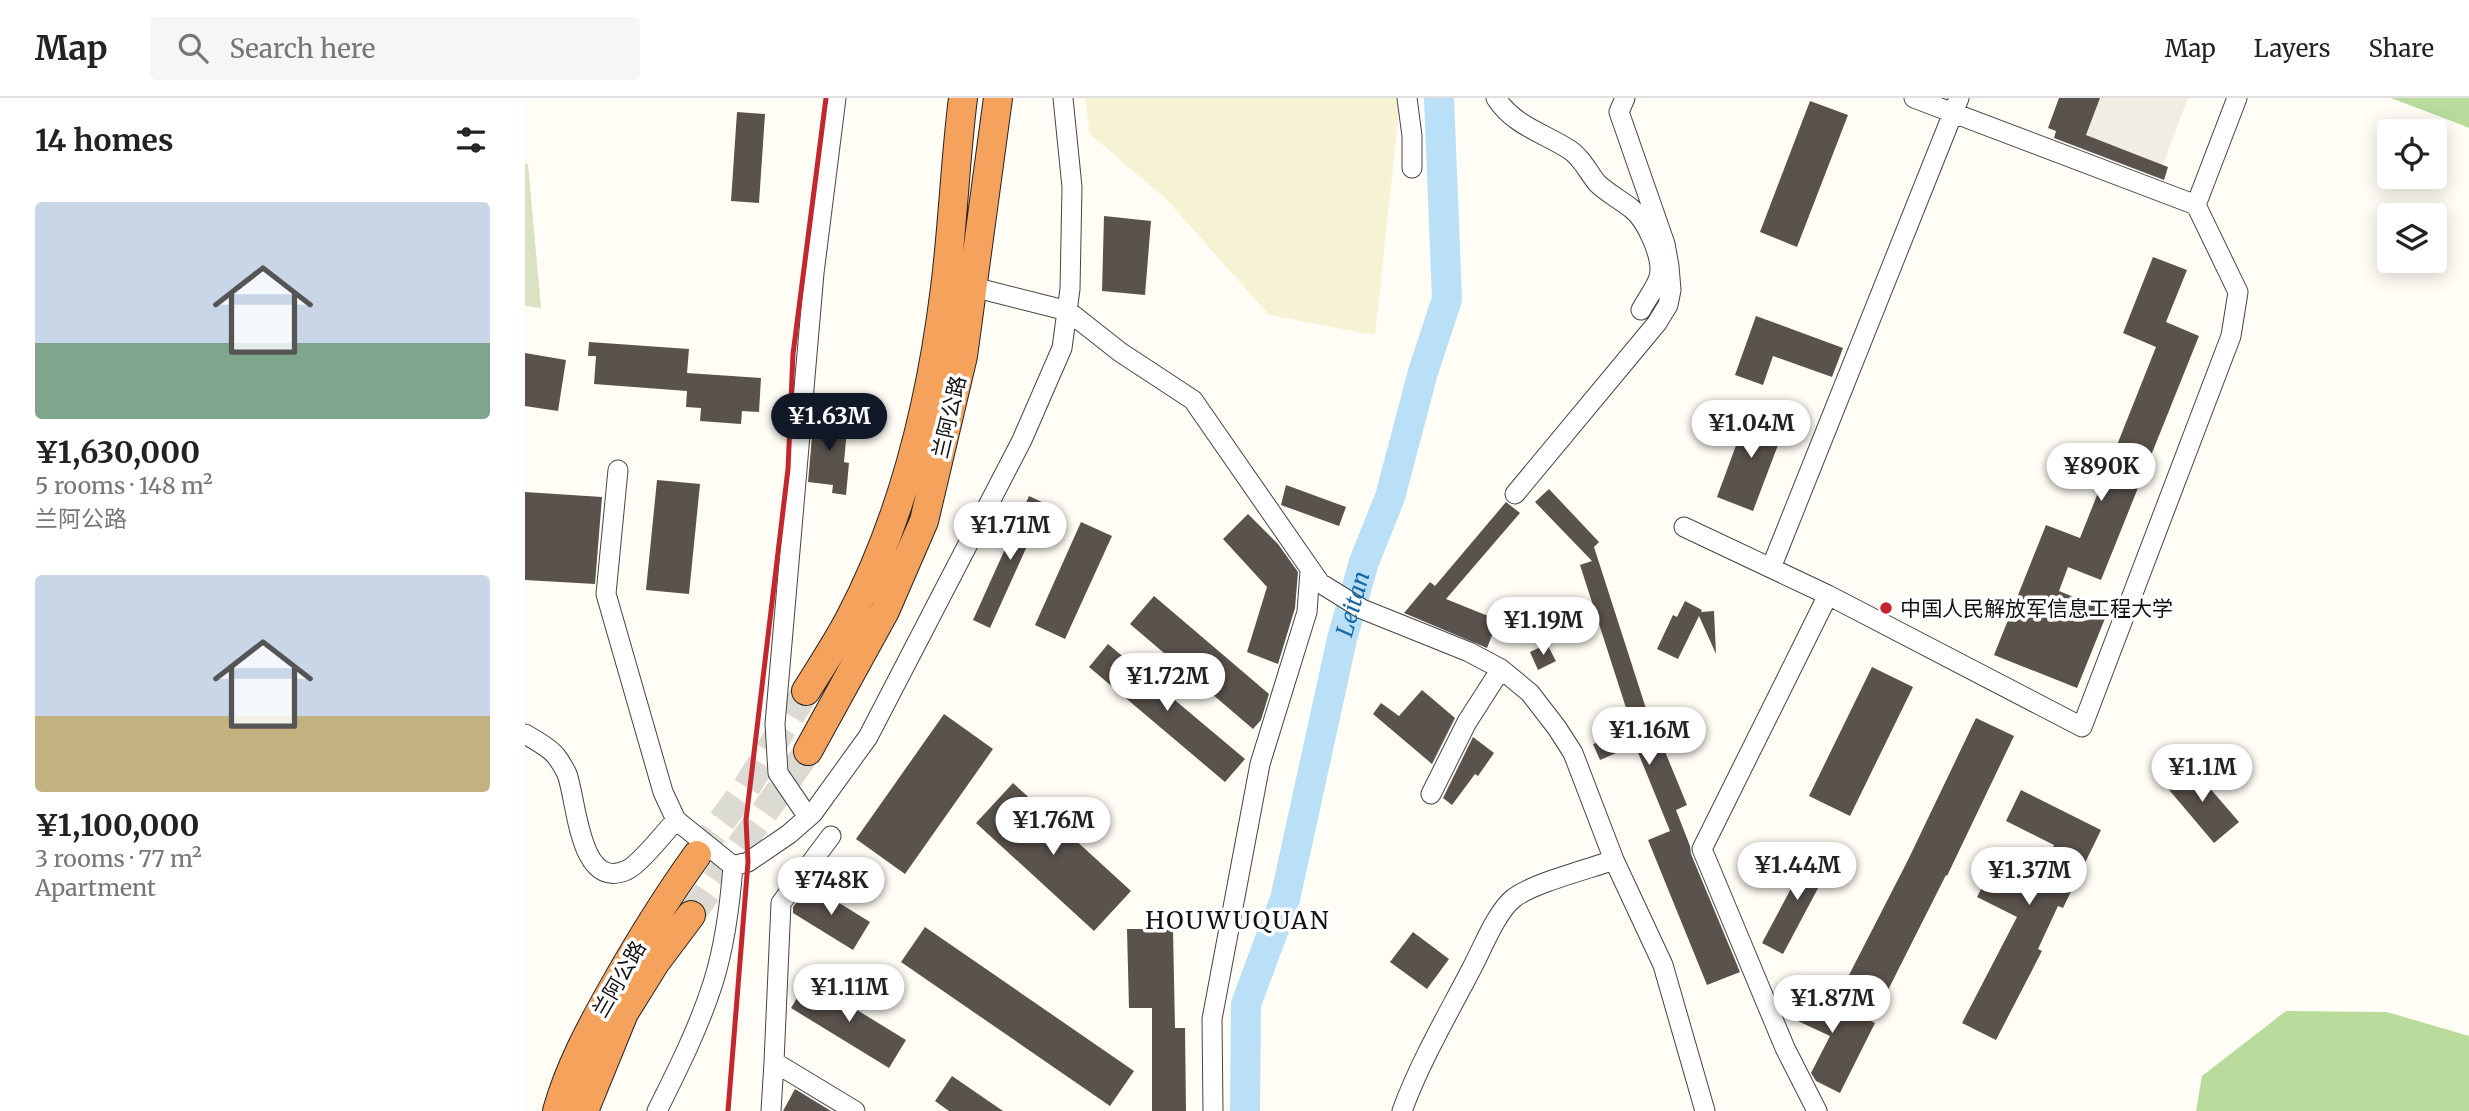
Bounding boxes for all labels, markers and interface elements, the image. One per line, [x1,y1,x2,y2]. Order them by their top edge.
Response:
search box [150,17,640,80]
text: Map [35,28,108,69]
icon: search [174,29,212,67]
text: Search here [230,32,375,65]
text: Map [2165,33,2216,64]
text: Layers [2254,33,2330,64]
text: Share [2368,33,2434,64]
map controls [2377,119,2447,273]
button: locate [2377,119,2447,189]
text: 14 homes [35,121,173,159]
icon: filters [452,121,490,159]
button: layers [2377,203,2447,273]
icon: home [200,247,326,373]
street label: 兰阿公路 [926,373,972,461]
pin: ¥1.63M [772,394,886,453]
pin: ¥1.04M [1694,400,1808,460]
text: ¥1.63M [787,401,871,430]
text: ¥1.04M [1707,408,1795,437]
text: ¥1,630,000 [35,433,200,471]
pin: ¥890K [2052,444,2150,503]
text: ¥890K [2062,451,2140,480]
text: 5 rooms · 148 m² [35,471,213,500]
pin: ¥1.71M [953,503,1067,562]
text: 兰阿公路 [35,504,127,533]
text: ¥1.71M [970,510,1050,539]
water label: Leitan [1329,568,1375,640]
place label: 中国人民解放军信息工程大学 [1900,595,2173,622]
pin: ¥1.19M [1486,598,1600,657]
marker: 中国人民解放军信息工程大学 [1878,600,1894,616]
text: ¥1.19M [1502,605,1584,634]
icon: home [200,621,326,747]
pin: ¥1.72M [1110,654,1224,713]
text: ¥1.72M [1125,661,1209,690]
pin: ¥1.16M [1592,708,1706,767]
text: ¥1.16M [1608,715,1690,744]
pin: ¥1.1M [2153,744,2251,804]
text: ¥1.1M [2167,752,2237,781]
pin: ¥1.76M [996,798,1110,857]
text: ¥1.76M [1012,805,1095,834]
text: ¥1,100,000 [35,806,199,844]
pin: ¥1.44M [1740,842,1854,902]
text: 3 rooms · 77 m² [35,844,202,873]
pin: ¥1.37M [1972,848,2086,907]
text: ¥1.44M [1753,850,1841,879]
text: ¥1.37M [1987,855,2071,884]
pin: ¥748K [782,858,880,917]
text: ¥748K [794,865,868,894]
text: Apartment [35,873,156,902]
district label: HOUWUQUAN [1145,905,1331,936]
street label: 兰阿公路 [586,936,652,1022]
pin: ¥1.11M [792,964,906,1024]
text: ¥1.11M [809,972,889,1001]
pin: ¥1.87M [1775,976,1889,1035]
text: ¥1.87M [1789,983,1875,1012]

